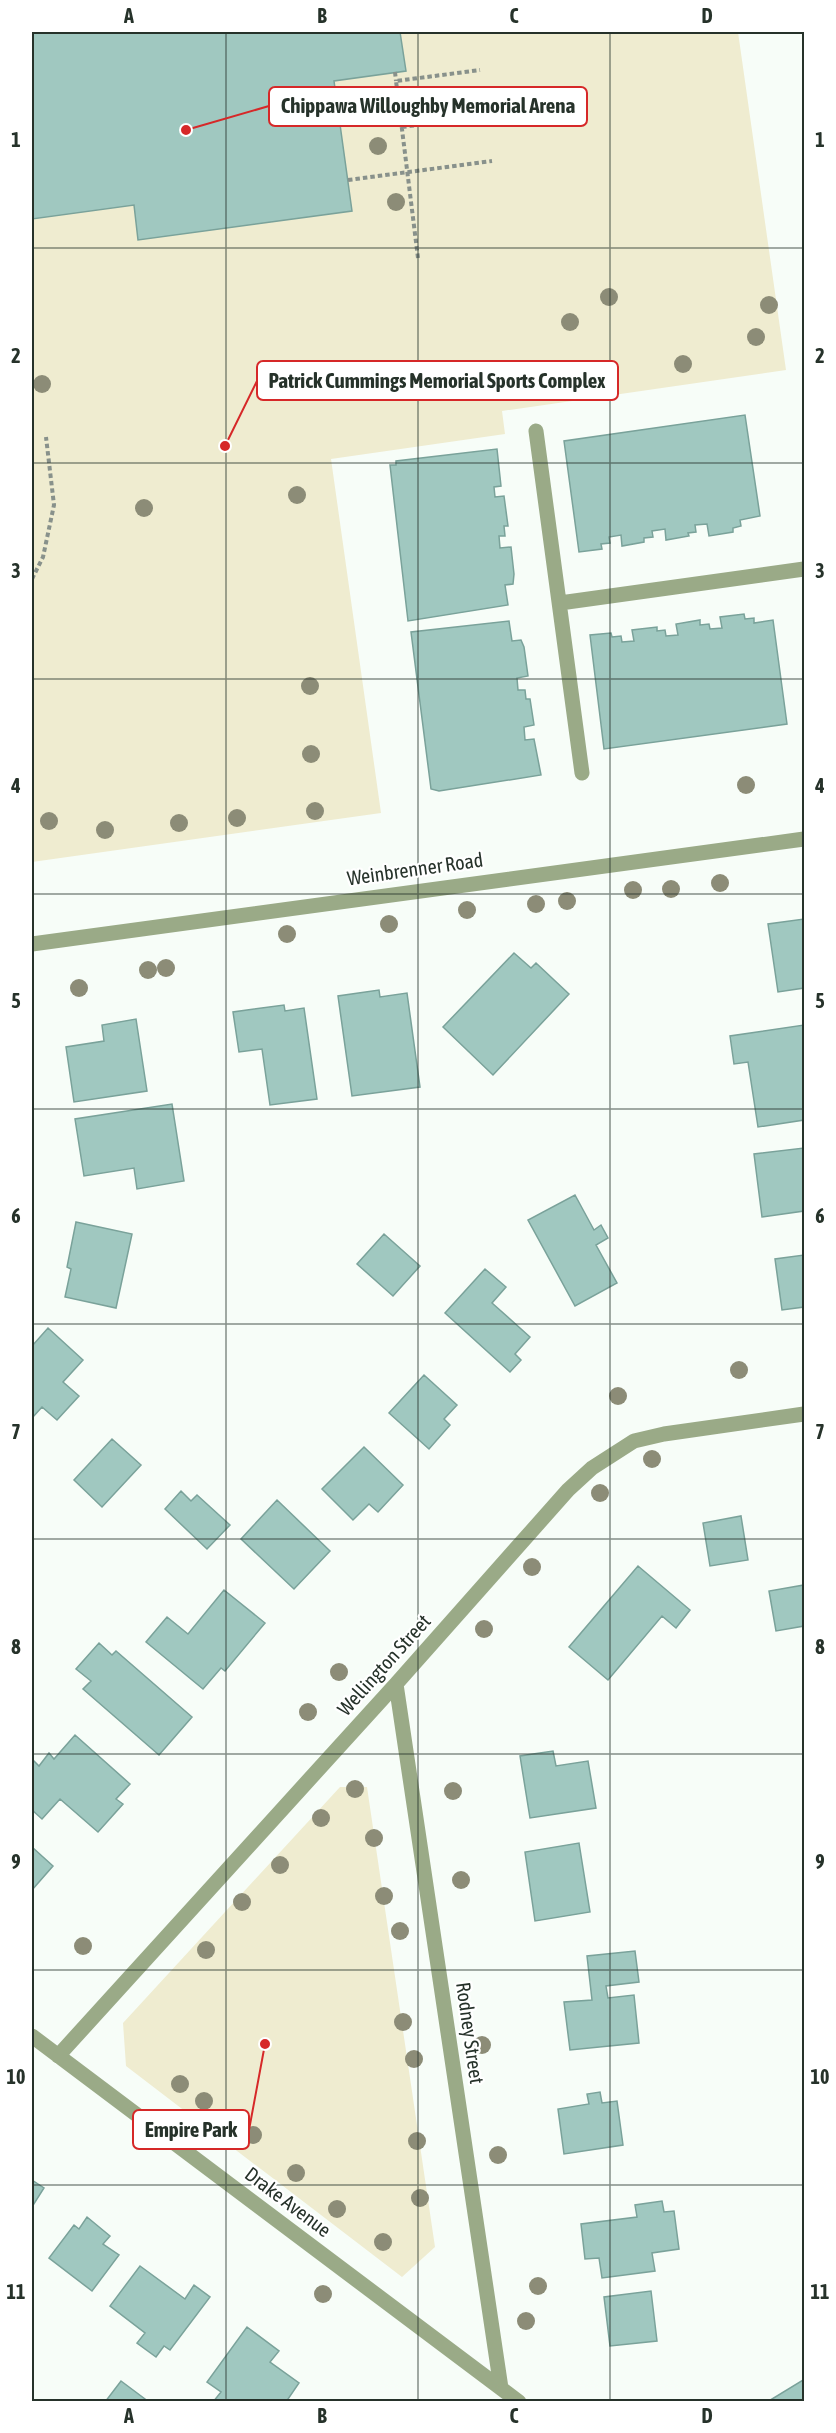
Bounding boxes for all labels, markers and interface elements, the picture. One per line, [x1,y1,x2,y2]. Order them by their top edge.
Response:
text: A [123,4,134,27]
text: B [317,4,327,27]
text: C [510,4,519,27]
text: D [701,4,713,27]
callout: Chippawa Willoughby Memorial Arena [269,87,587,126]
text: Chippawa Willoughby Memorial Arena [281,93,575,117]
text: 1 [11,128,21,151]
text: 1 [815,128,825,151]
text: 2 [11,344,21,367]
text: 2 [815,344,825,367]
callout: Patrick Cummings Memorial Sports Complex [257,361,618,400]
text: Patrick Cummings Memorial Sports Complex [268,368,606,392]
text: 3 [11,559,21,582]
text: 3 [815,559,825,582]
text: 4 [10,774,21,797]
text: 4 [814,774,825,797]
street label: Weinbrenner Road [345,848,484,889]
text: 5 [11,989,21,1012]
text: 5 [815,989,825,1012]
text: 6 [11,1204,21,1227]
text: 6 [815,1204,825,1227]
text: 7 [11,1420,21,1443]
text: 7 [815,1420,825,1443]
street label: Wellington Street [332,1609,435,1720]
text: 8 [11,1635,21,1658]
text: 8 [815,1635,825,1658]
text: 9 [11,1850,21,1873]
text: 9 [815,1850,825,1873]
street label: Rodney Street [452,1981,489,2085]
text: 10 [7,2065,25,2088]
text: 10 [811,2065,829,2088]
callout: Empire Park [133,2110,249,2149]
text: Empire Park [145,2117,238,2141]
street label: Drake Avenue [241,2162,336,2241]
text: 11 [7,2280,25,2303]
text: 11 [811,2280,829,2303]
text: A [123,2404,134,2427]
text: B [317,2404,327,2427]
text: C [510,2404,519,2427]
text: D [701,2404,713,2427]

